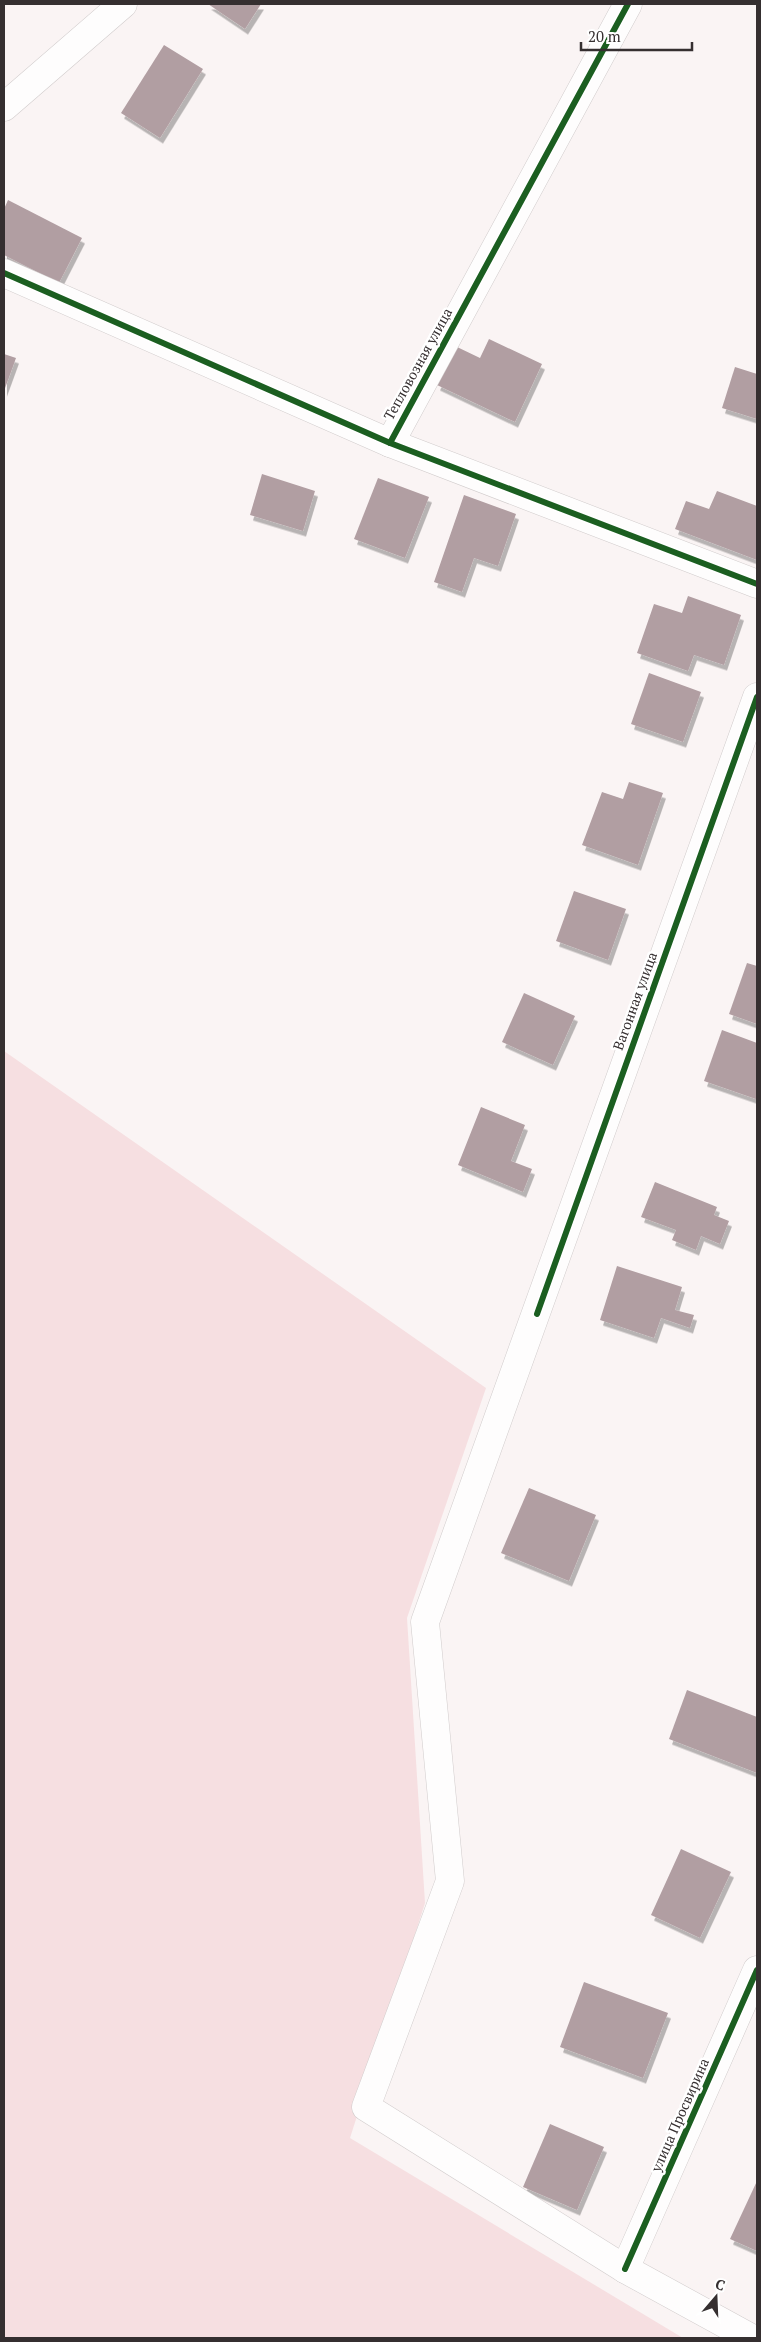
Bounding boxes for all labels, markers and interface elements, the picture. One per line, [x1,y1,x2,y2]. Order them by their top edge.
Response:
scale bar [581,20,692,52]
text: 20 m [588,26,621,46]
street label: Тепловозная улица [379,304,456,423]
street label: Вагонная улица [608,949,661,1053]
street label: улица Просвирина [646,2055,713,2175]
north arrow [691,2272,741,2322]
text: С [713,2274,728,2295]

